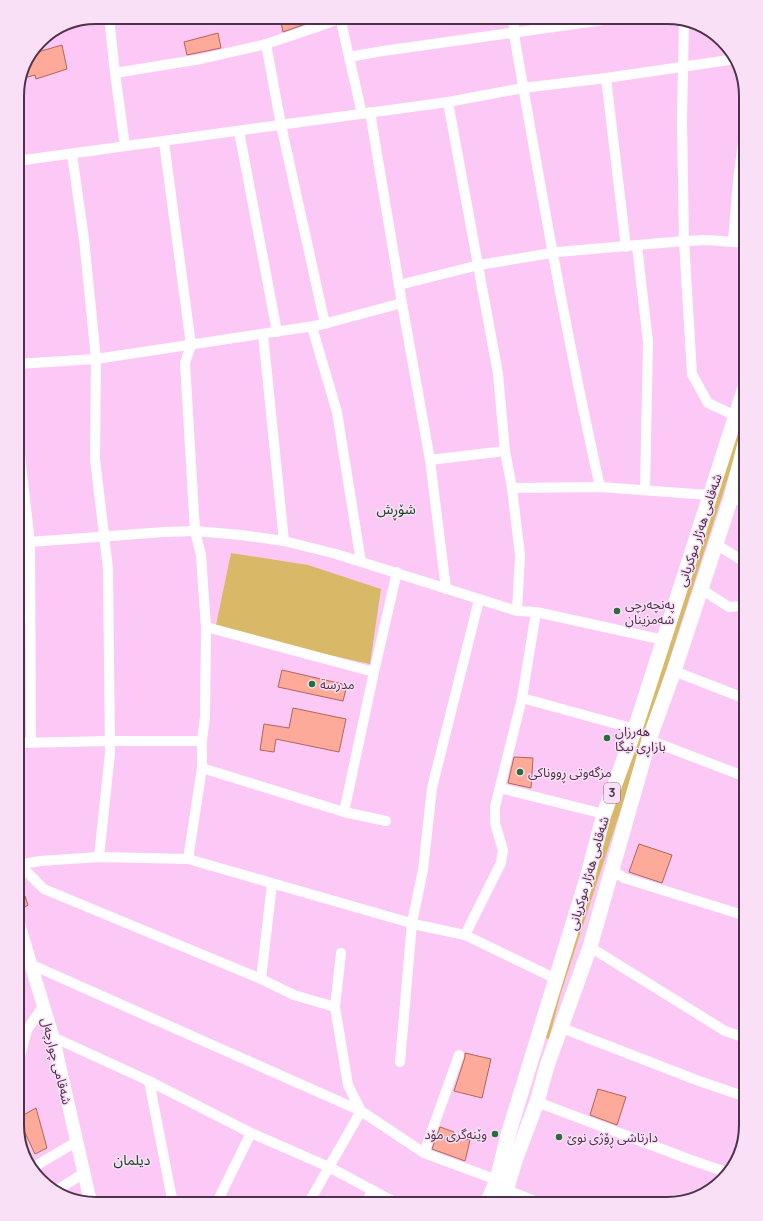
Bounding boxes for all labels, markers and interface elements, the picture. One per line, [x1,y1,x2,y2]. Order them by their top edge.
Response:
street label: شەقامی ھەژار موکریانی [672,471,726,589]
district label: شۆڕش [376,499,416,521]
place label: پەنچەرچی شەمزینان [625,595,675,628]
marker: پەنچەرچی شەمزینان [612,606,622,616]
place label: مدرسة [320,675,355,693]
marker: مدرسة [307,679,317,689]
place label: هەرزان بازاڕی نیگا [615,722,666,758]
marker: هەرزان بازاڕی نیگا [602,733,612,743]
place label: مزگەوتی ڕووناکی [528,763,612,784]
marker: مزگەوتی ڕووناکی [515,767,525,777]
road number: 3 [604,783,620,803]
street label: شەقامی ھەژار موکریانی [563,814,613,932]
street label: شەقامی چوارچەل [36,1016,77,1107]
place label: وێنەگری مۆد [424,1125,487,1143]
place label: دارتاشی ڕۆژی نوێ [567,1128,658,1149]
marker: وێنەگری مۆد [490,1129,500,1139]
marker: دارتاشی ڕۆژی نوێ [554,1132,564,1142]
district label: دیلمان [114,1150,151,1169]

